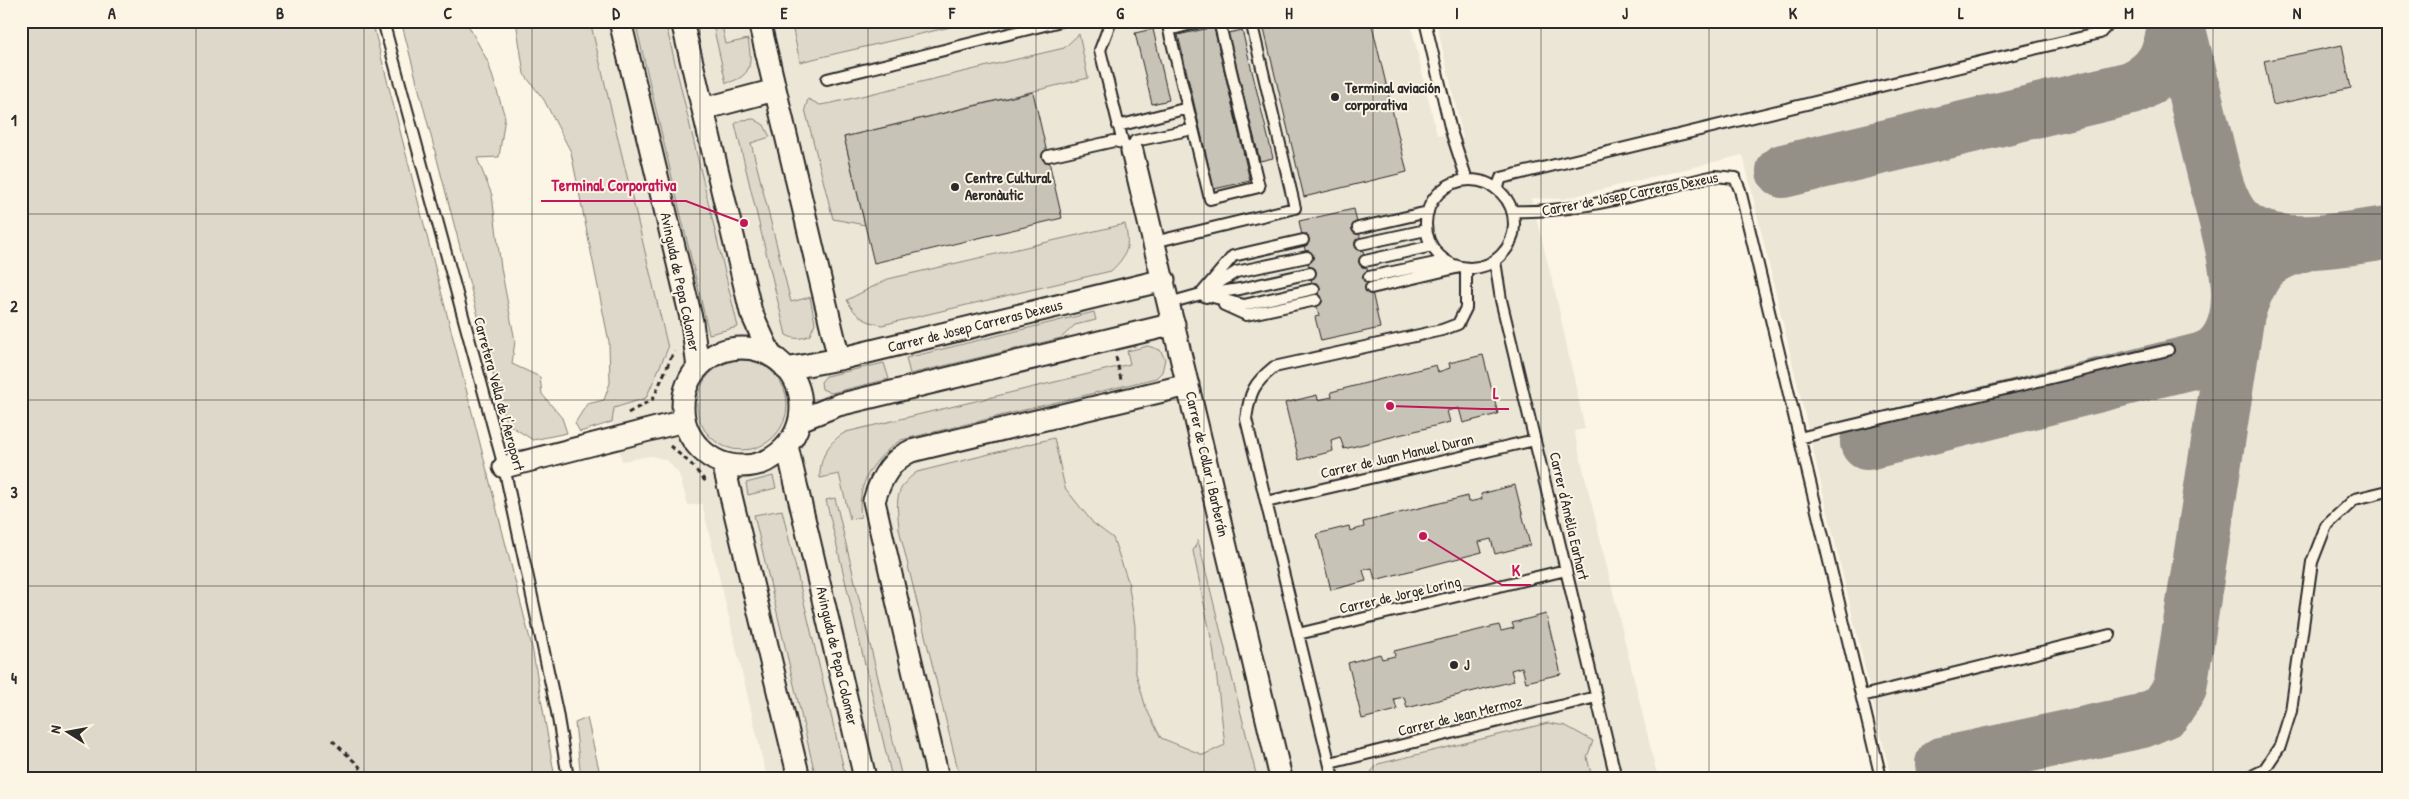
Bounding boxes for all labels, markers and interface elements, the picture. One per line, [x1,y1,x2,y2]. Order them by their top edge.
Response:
text: A [108,2,116,24]
text: B [276,2,284,24]
text: C [444,2,453,24]
text: D [612,2,620,24]
text: E [780,2,788,24]
text: F [948,2,956,24]
text: G [1116,2,1124,24]
text: H [1285,2,1293,24]
text: I [1455,2,1459,24]
text: J [1622,2,1628,24]
text: K [1789,2,1798,24]
text: L [1958,2,1964,24]
text: M [2124,2,2134,24]
text: N [2293,2,2302,24]
place label: Terminal aviación corporativa [1344,77,1441,116]
marker: Terminal aviación corporativa [1329,91,1341,103]
text: 1 [11,109,17,131]
street label: Carrer de Josep Carreras Dexeus [1540,166,1720,221]
place label: Centre Cultural Aeronàutic [965,167,1052,205]
callout: Terminal Corporativa [541,170,686,201]
text: Terminal Corporativa [551,174,677,197]
marker: Centre Cultural Aeronàutic [949,181,961,193]
street label: Avinguda de Pepa Colomer [655,210,706,354]
street label: Carrer de Josep Carreras Dexeus [885,294,1065,357]
text: 2 [10,295,18,317]
street label: Carretera Vella de l'Aeroport [469,315,530,474]
callout: L [1483,378,1509,409]
text: L [1493,382,1499,404]
street label: Carrer de Collar i Barberán [1181,389,1234,539]
street label: Carrer de Juan Manuel Duran [1318,428,1476,483]
street label: Carrer d'Amèlia Earhart [1545,450,1595,583]
text: 3 [10,481,18,503]
callout: K [1502,554,1531,585]
text: K [1512,559,1521,581]
street label: Carrer de Jorge Loring [1337,570,1463,619]
street label: Avinguda de Pepa Colomer [811,584,864,728]
place label: J [1464,654,1470,675]
marker: J [1448,659,1460,671]
text: 4 [11,667,17,689]
street label: Carrer de Jean Mermoz [1396,690,1525,741]
north arrow [42,706,92,756]
text: N [45,723,65,735]

